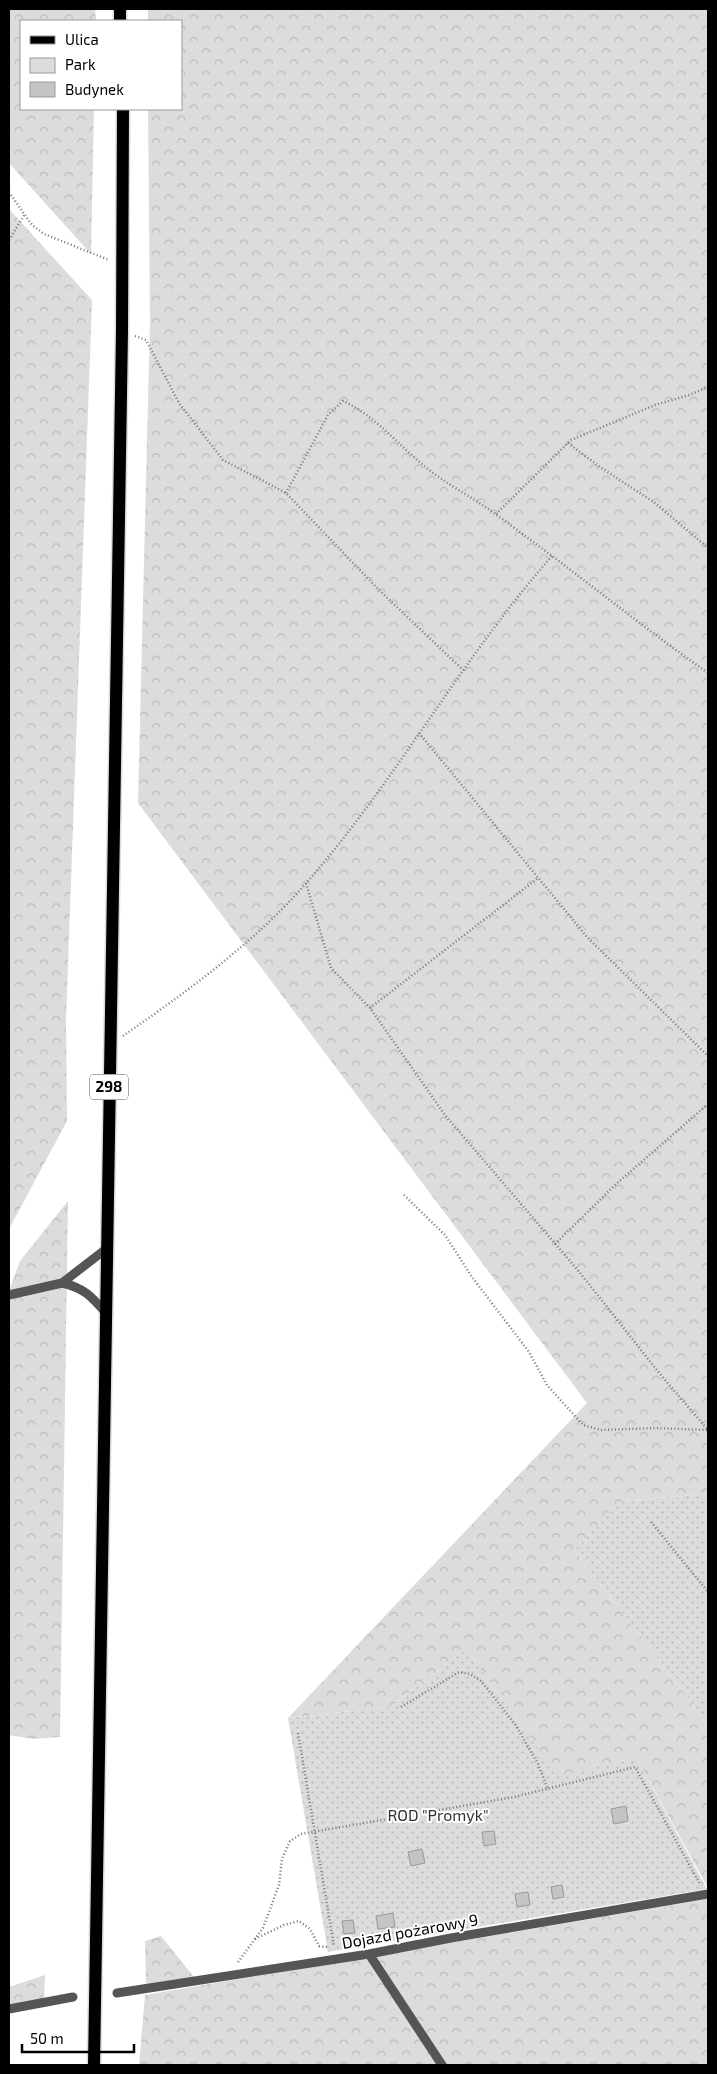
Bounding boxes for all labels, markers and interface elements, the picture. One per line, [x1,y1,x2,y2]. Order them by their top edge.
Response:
legend [20,20,182,110]
text: Ulica [65,30,99,48]
text: Park [65,55,96,73]
text: Budynek [65,80,124,98]
road number: 298 [90,1074,128,1100]
park label: ROD "Promyk" [387,1805,489,1824]
street label: Dojazd pożarowy 9 [340,1909,480,1953]
scale bar [22,2022,135,2054]
text: 50 m [30,2029,64,2047]

